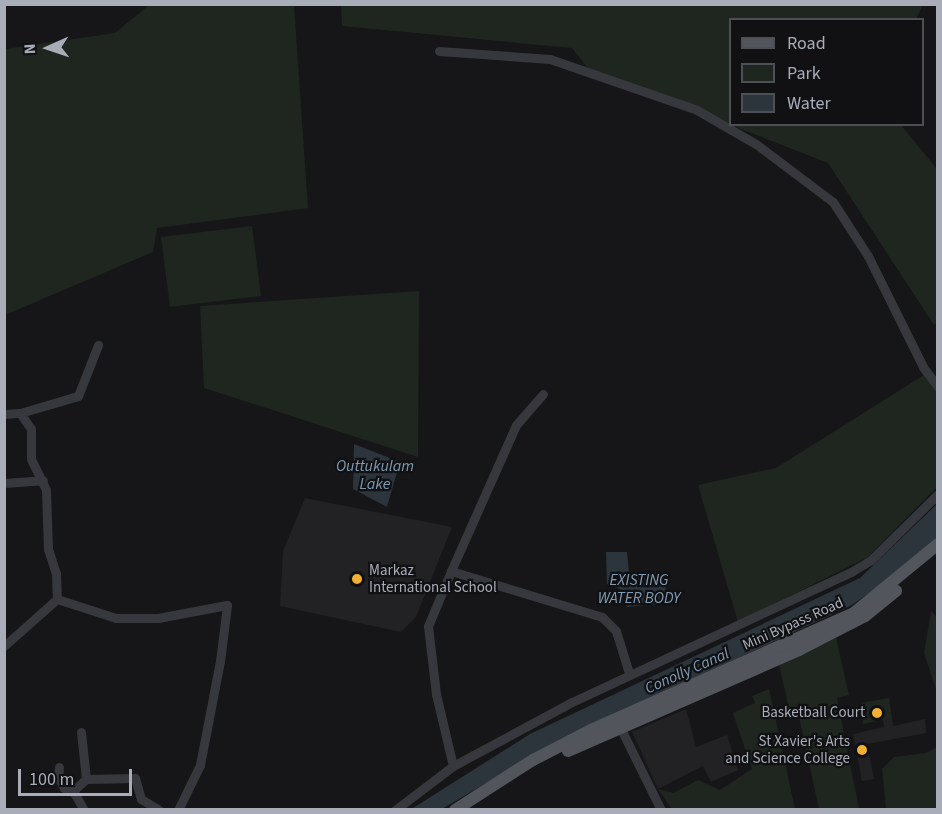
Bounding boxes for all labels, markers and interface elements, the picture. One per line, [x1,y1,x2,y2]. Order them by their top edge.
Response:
north arrow [18,18,78,78]
legend [729,18,924,126]
text: Road [787,31,826,56]
text: N [19,43,41,55]
text: Park [787,61,821,86]
text: Water [787,91,831,116]
water label: Outtukulam Lake [336,456,414,494]
place label: Markaz International School [369,561,497,596]
water label: EXISTING WATER BODY [598,570,680,608]
marker: Markaz International School [350,572,364,586]
street label: Mini Bypass Road [740,594,846,654]
water label: Conolly Canal [642,644,732,698]
place label: Basketball Court [761,704,865,722]
marker: Basketball Court [870,706,884,720]
place label: St Xavier's Arts and Science College [725,732,850,767]
marker: St Xavier's Arts and Science College [855,743,869,757]
scale bar [21,757,135,795]
text: 100 m [29,767,74,792]

